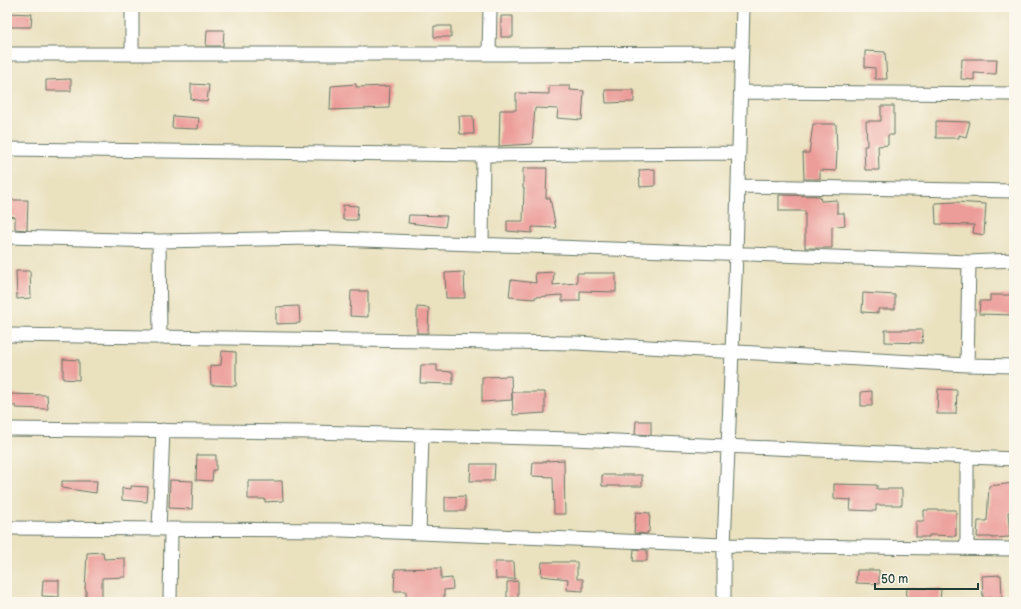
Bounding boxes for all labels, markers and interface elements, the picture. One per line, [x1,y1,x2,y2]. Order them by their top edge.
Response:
scale bar [875,565,978,591]
text: 50 m [881,572,908,587]

